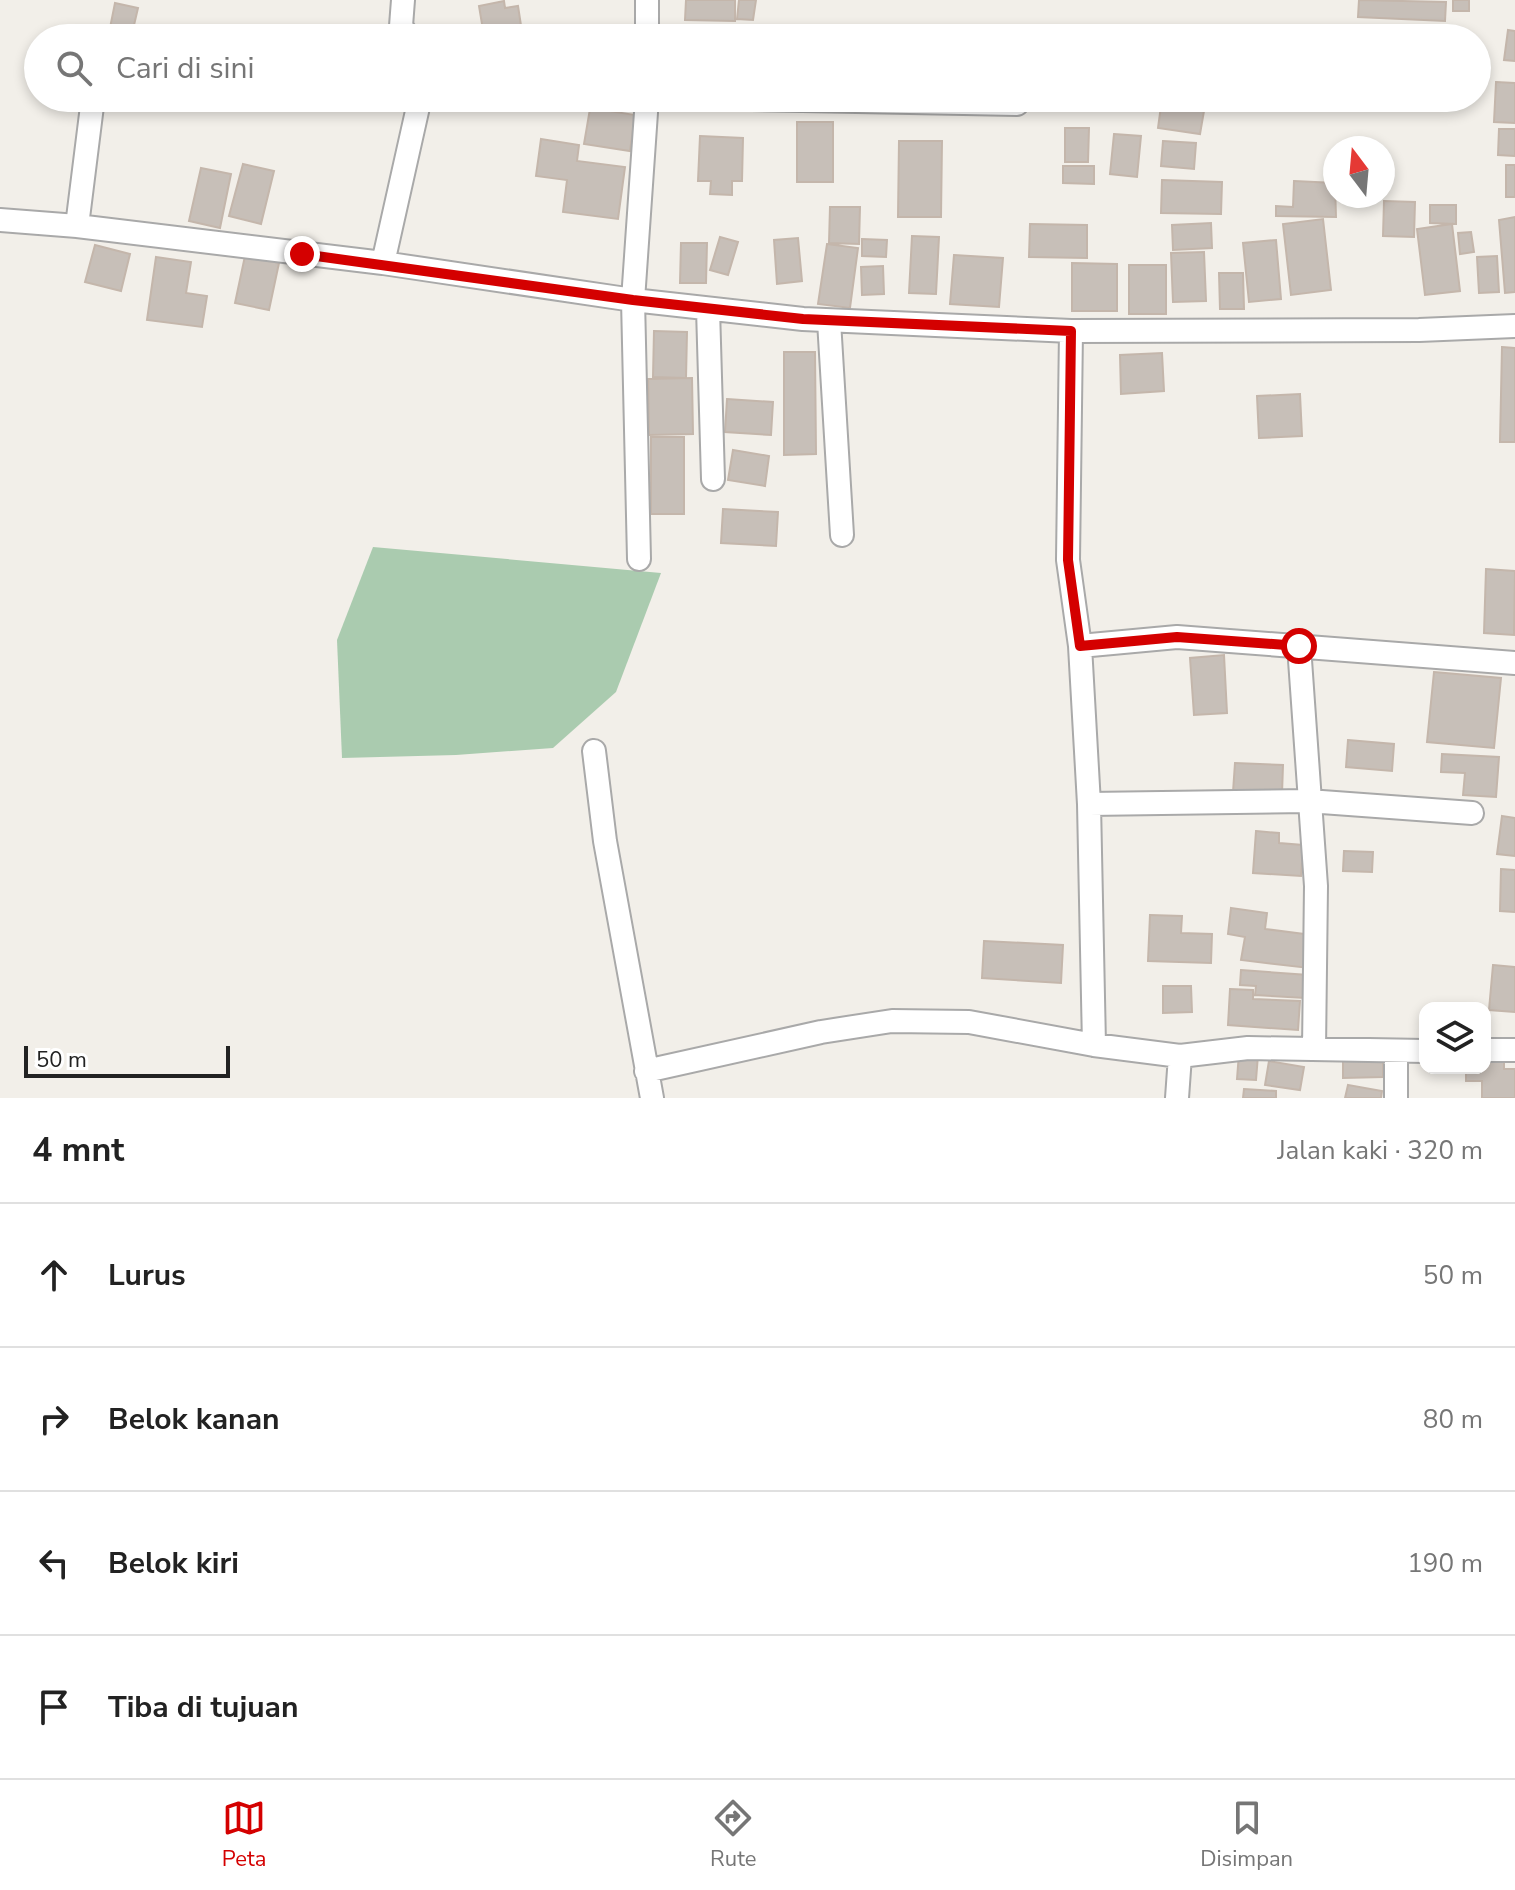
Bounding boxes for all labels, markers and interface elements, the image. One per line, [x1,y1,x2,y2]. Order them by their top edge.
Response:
search box [24,24,1491,112]
icon: search [52,46,96,90]
text: Cari di sini [116,48,255,89]
north arrow [1323,136,1395,208]
route end [284,236,320,272]
route start [1281,628,1317,664]
map controls [1419,1002,1491,1074]
button: layers [1419,1002,1491,1074]
scale bar [24,1042,230,1078]
text: 50 m [36,1045,87,1075]
text: 4 mnt [32,1127,124,1173]
text: Jalan kaki · 320 m [1277,1133,1483,1168]
icon: ahead [32,1253,76,1297]
text: Lurus [108,1255,186,1296]
text: 50 m [1423,1258,1483,1293]
icon: right [32,1397,76,1441]
text: Belok kanan [108,1399,280,1440]
text: 80 m [1423,1402,1483,1437]
icon: left [32,1541,76,1585]
text: Belok kiri [108,1543,239,1584]
text: 190 m [1407,1546,1483,1581]
icon: arrive [32,1685,76,1729]
text: Tiba di tujuan [108,1687,299,1728]
tab: Peta [222,1796,266,1874]
tab: Rute [710,1796,756,1874]
tab: Disimpan [1200,1796,1293,1874]

